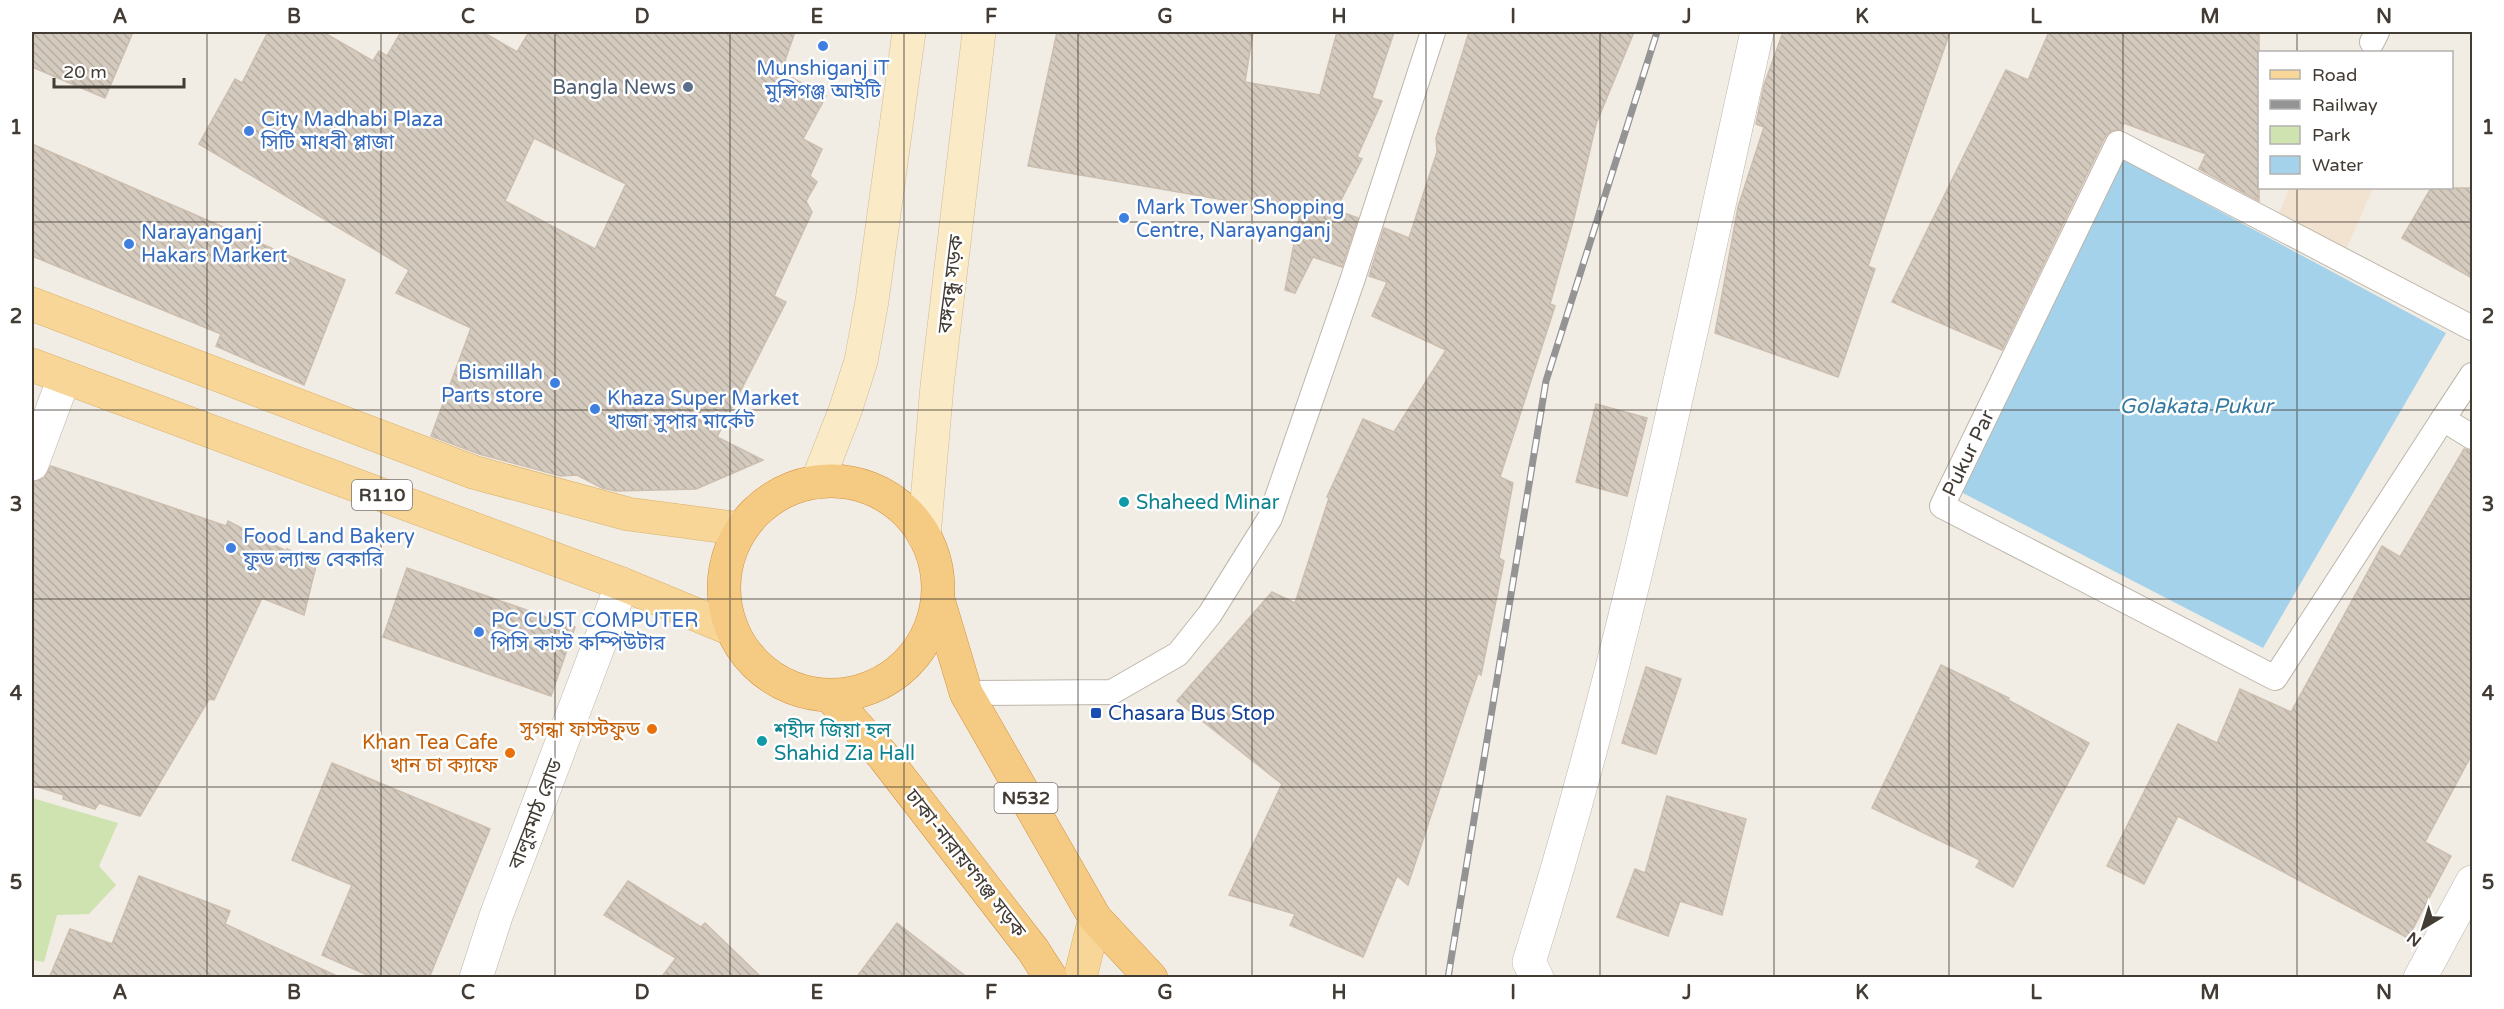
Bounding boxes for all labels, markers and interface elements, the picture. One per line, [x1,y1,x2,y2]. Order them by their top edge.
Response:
text: A [113,5,128,29]
text: B [287,5,301,29]
text: C [461,5,475,29]
text: D [634,5,650,29]
text: E [811,5,824,29]
text: F [985,5,997,29]
text: G [1157,5,1173,29]
text: H [1331,5,1347,29]
text: I [1510,5,1516,29]
text: J [1681,5,1692,29]
text: K [1855,5,1869,29]
text: L [2030,5,2042,29]
text: M [2200,5,2220,29]
text: N [2376,5,2392,29]
marker: Munshiganj iT মুন্সিগঞ্জ আইটি [816,39,830,53]
scale bar [54,51,184,89]
legend [2258,51,2453,189]
place label: Munshiganj iT মুন্সিগঞ্জ আইটি [756,57,890,104]
text: 20 m [63,61,107,83]
text: Road [2312,64,2357,86]
place label: Bangla News [552,76,676,100]
marker: Bangla News [681,80,695,94]
text: Railway [2312,94,2378,116]
place label: City Madhabi Plaza সিটি মাধবী প্লাজা [260,108,444,155]
text: 1 [10,116,22,140]
text: 1 [2482,116,2494,140]
marker: City Madhabi Plaza সিটি মাধবী প্লাজা [242,124,256,138]
text: Park [2312,124,2351,146]
text: Water [2312,154,2363,176]
place label: Mark Tower Shopping Centre, Narayanganj [1136,196,1345,243]
marker: Mark Tower Shopping Centre, Narayanganj [1117,211,1131,225]
place label: Narayanganj Hakars Markert [141,221,288,268]
street label: বঙ্গবন্ধু সড়ক [933,233,970,336]
marker: Narayanganj Hakars Markert [122,237,136,251]
text: 2 [10,305,22,329]
text: 2 [2482,305,2494,329]
place label: Bismillah Parts store [441,361,543,408]
marker: Bismillah Parts store [548,376,562,390]
place label: Khaza Super Market খাজা সুপার মার্কেট [607,387,800,434]
water label: Golakata Pukur [2120,394,2275,419]
marker: Khaza Super Market খাজা সুপার মার্কেট [588,402,602,416]
street label: Pukur Par [1938,406,2000,501]
road number: R110 [352,480,412,510]
place label: Shaheed Minar [1136,491,1280,515]
text: 3 [10,493,22,517]
text: 3 [2482,493,2494,517]
marker: Shaheed Minar [1117,495,1131,509]
place label: Food Land Bakery ফুড ল্যান্ড বেকারি [242,525,415,572]
marker: Food Land Bakery ফুড ল্যান্ড বেকারি [224,541,238,555]
place label: PC CUST COMPUTER পিসি কাস্ট কম্পিউটার [490,609,698,656]
marker: PC CUST COMPUTER পিসি কাস্ট কম্পিউটার [472,625,486,639]
text: 4 [10,682,23,706]
text: 4 [2482,682,2495,706]
place label: Chasara Bus Stop [1108,702,1275,726]
marker: Chasara Bus Stop [1089,706,1103,720]
place label: সুগন্ধা ফাস্টফুড [519,717,641,742]
place label: শহীদ জিয়া হল Shahid Zia Hall [773,718,915,766]
marker: সুগন্ধা ফাস্টফুড [645,722,659,736]
place label: Khan Tea Cafe খান চা ক্যাফে [362,731,498,778]
marker: শহীদ জিয়া হল Shahid Zia Hall [755,734,769,748]
marker: Khan Tea Cafe খান চা ক্যাফে [503,746,517,760]
street label: বালুরমাঠ রোড [503,755,568,874]
road number: N532 [994,783,1058,813]
street label: ঢাকা-নারায়ণগঞ্জ সড়ক [899,784,1031,943]
text: 5 [10,871,22,895]
text: 5 [2482,871,2494,895]
north arrow [2393,898,2453,958]
text: N [2403,927,2426,951]
text: A [113,981,128,1005]
text: B [287,981,301,1005]
text: C [461,981,475,1005]
text: D [634,981,650,1005]
text: E [811,981,824,1005]
text: F [985,981,997,1005]
text: G [1157,981,1173,1005]
text: H [1331,981,1347,1005]
text: I [1510,981,1516,1005]
text: J [1681,981,1692,1005]
text: K [1855,981,1869,1005]
text: L [2030,981,2042,1005]
text: M [2200,981,2220,1005]
text: N [2376,981,2392,1005]

